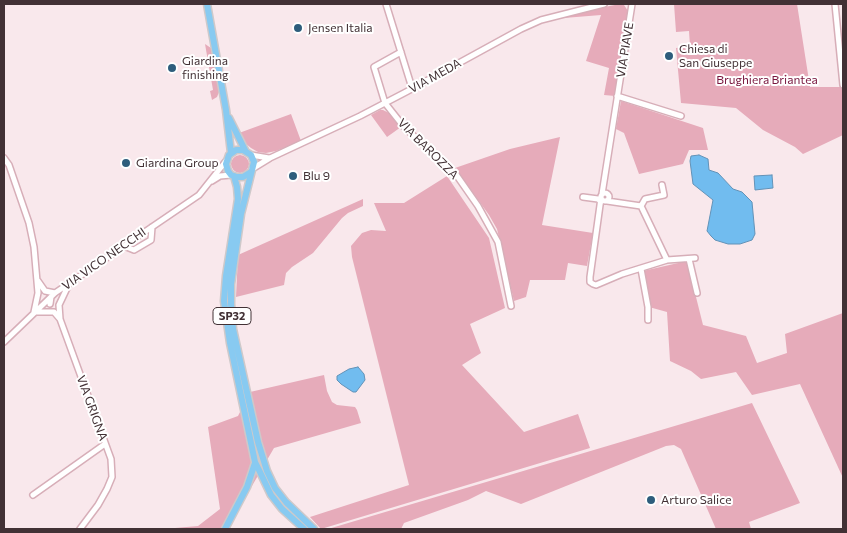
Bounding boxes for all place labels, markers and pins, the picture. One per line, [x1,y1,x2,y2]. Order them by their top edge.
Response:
place label: Jensen Italia [308,21,373,35]
marker: Jensen Italia [292,22,304,34]
place label: Chiesa di San Giuseppe [679,42,752,70]
marker: Chiesa di San Giuseppe [663,50,675,62]
place label: Giardina finishing [182,54,229,82]
marker: Giardina finishing [166,62,178,74]
place label: Giardina Group [136,156,219,170]
marker: Giardina Group [120,157,132,169]
place label: Blu 9 [303,169,330,183]
marker: Blu 9 [287,170,299,182]
place label: Arturo Salice [661,493,731,507]
marker: Arturo Salice [645,494,657,506]

